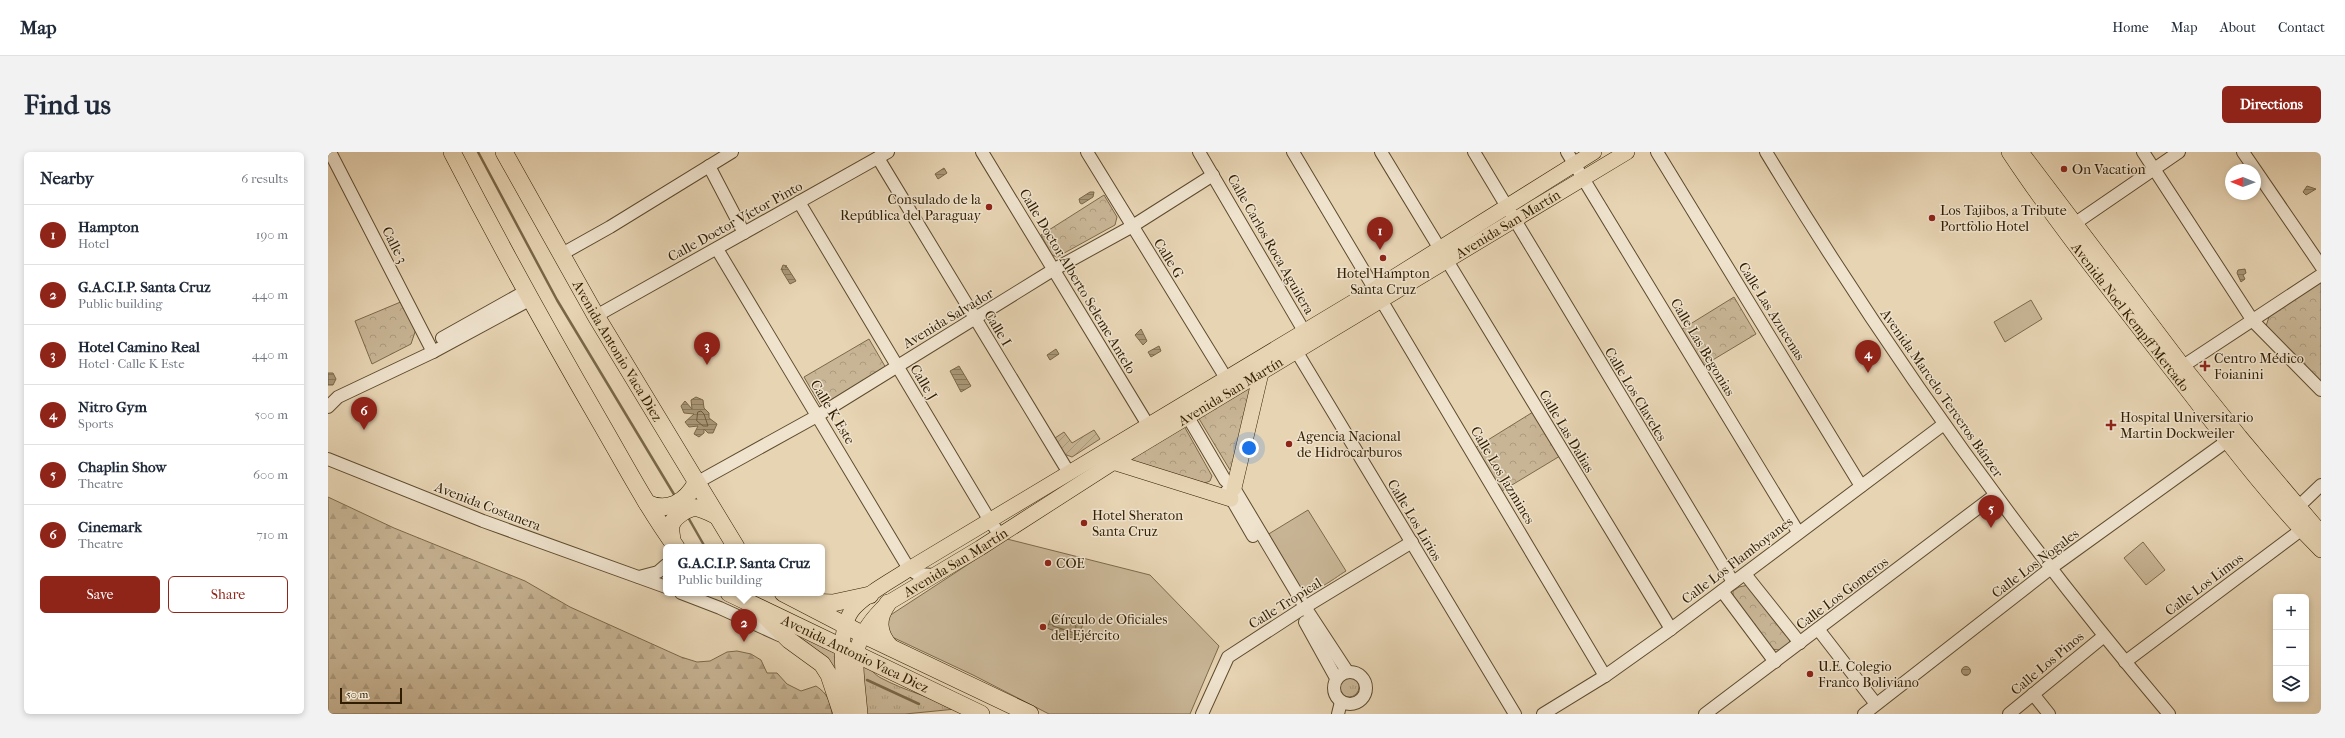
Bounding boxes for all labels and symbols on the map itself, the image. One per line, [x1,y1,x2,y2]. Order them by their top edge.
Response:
place label: On Vacation [2072,161,2146,178]
marker: On Vacation [2059,164,2069,174]
north arrow [2225,164,2261,200]
street label: Calle Carlos Roca Aguilera [1223,171,1318,318]
street label: Calle Doctor Víctor Pinto [665,177,805,265]
street label: Calle Doctor Alberto Seleme Antelo [1015,186,1140,377]
street label: Avenida San Martín [1452,186,1564,263]
place label: Consulado de la República del Paraguay [840,191,982,224]
marker: Consulado de la República del Paraguay [984,202,994,212]
place label: Los Tajibos, a Tribute Portfolio Hotel [1940,202,2067,235]
marker: Los Tajibos, a Tribute Portfolio Hotel [1927,213,1937,223]
pin: 1 [1367,217,1393,250]
street label: Calle 3 [378,224,411,267]
street label: Calle G [1150,235,1187,281]
street label: Avenida Noel Kempff Mercado [2067,239,2193,395]
marker: Hotel Hampton Santa Cruz [1378,253,1388,263]
street label: Calle Las Azucenas [1735,259,1809,364]
place label: Hotel Hampton Santa Cruz [1336,265,1430,298]
street label: Avenida Antonio Vaca Diez [568,277,666,425]
street label: Avenida Salvador [899,285,997,353]
street label: Calle Las Begonias [1667,295,1738,399]
street label: Avenida Marcelo Terceros Bánzer [1876,305,2006,481]
street label: Calle I [980,307,1015,350]
pin: 3 [694,332,720,365]
pin: 4 [1855,340,1881,373]
street label: Calle Los Claveles [1601,344,1670,444]
place label: Centro Médico Foianini [2214,350,2304,383]
street label: Avenida San Martín [1174,353,1286,430]
marker: Centro Médico Foianini [2199,360,2211,372]
street label: Calle J [906,361,941,403]
street label: Calle K Este [807,377,859,448]
street label: Calle Las Dalias [1535,387,1598,476]
pin: 6 [351,397,377,430]
place label: Hospital Universitario Martin Dockweiler [2120,409,2253,442]
marker: Hospital Universitario Martin Dockweiler [2105,419,2117,431]
street label: Calle Los Jazmines [1467,423,1538,527]
place label: Agencia Nacional de Hidrocarburos [1296,428,1402,461]
your location [1239,438,1259,458]
marker: Agencia Nacional de Hidrocarburos [1284,439,1294,449]
street label: Calle Los Lirios [1384,476,1446,564]
street label: Avenida Costanera [431,478,544,535]
pin: 5 [1978,495,2004,528]
place label: Hotel Sheraton Santa Cruz [1092,507,1183,540]
street label: Calle Los Flamboyanes [1678,513,1796,608]
marker: Hotel Sheraton Santa Cruz [1079,518,1089,528]
street label: Avenida San Martín [899,524,1011,601]
street label: Calle Los Nogales [1988,525,2082,602]
street label: Calle Los Limos [2162,549,2247,619]
street label: Calle Los Gomeros [1793,553,1892,634]
place label: COE [1056,555,1085,572]
marker: COE [1043,558,1053,568]
street label: Calle Tropical [1246,574,1325,633]
pin: 2 [731,609,757,642]
street label: Avenida Antonio Vaca Diez [778,611,931,697]
place label: Círculo de Oficiales del Ejército [1051,611,1167,644]
marker: Círculo de Oficiales del Ejército [1038,622,1048,632]
street label: Calle Los Pinos [2007,628,2087,699]
place label: U.E. Colegio Franco Boliviano [1818,658,1919,691]
marker: U.E. Colegio Franco Boliviano [1805,669,1815,679]
scale bar [340,686,402,705]

